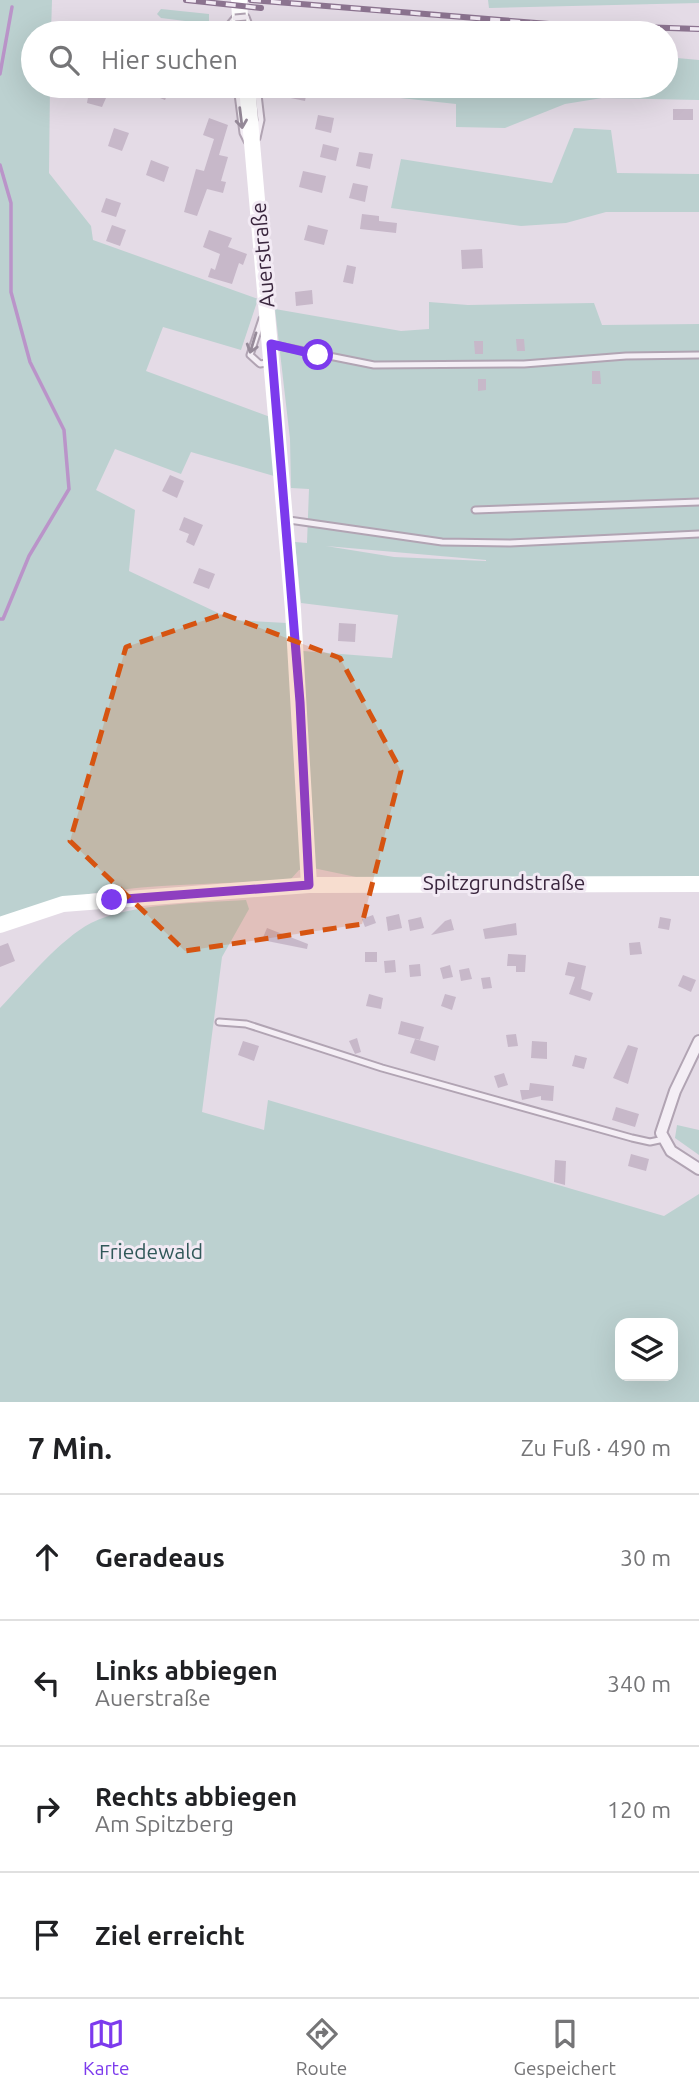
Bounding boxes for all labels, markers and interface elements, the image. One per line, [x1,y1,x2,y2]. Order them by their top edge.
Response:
search box [21,21,678,98]
icon: search [45,41,83,79]
text: Hier suchen [101,45,238,74]
one-way arrow [234,106,247,129]
street label: Auerstraße [245,201,279,309]
one-way arrow [246,331,259,353]
route start [302,339,333,370]
street label: Spitzgrundstraße [423,870,585,894]
route end [96,884,127,915]
park label: Friedewald [99,1239,203,1263]
map controls [615,1318,678,1381]
button: layers [615,1318,678,1381]
text: 7 Min. [28,1431,112,1465]
text: Zu Fuß · 490 m [521,1435,671,1460]
icon: ahead [28,1538,66,1576]
text: Geradeaus [95,1543,225,1572]
text: 30 m [620,1545,671,1570]
text: Links abbiegen [95,1656,278,1685]
icon: left [28,1664,66,1702]
text: 340 m [607,1671,671,1696]
text: Auerstraße [95,1685,211,1710]
text: Rechts abbiegen [95,1782,297,1811]
icon: right [28,1790,66,1828]
text: 120 m [607,1797,671,1822]
text: Am Spitzberg [95,1811,234,1836]
icon: arrive [28,1916,66,1954]
text: Ziel erreicht [95,1921,245,1950]
tab: Karte [83,2015,130,2079]
tab: Route [296,2015,347,2079]
tab: Gespeichert [514,2015,616,2079]

